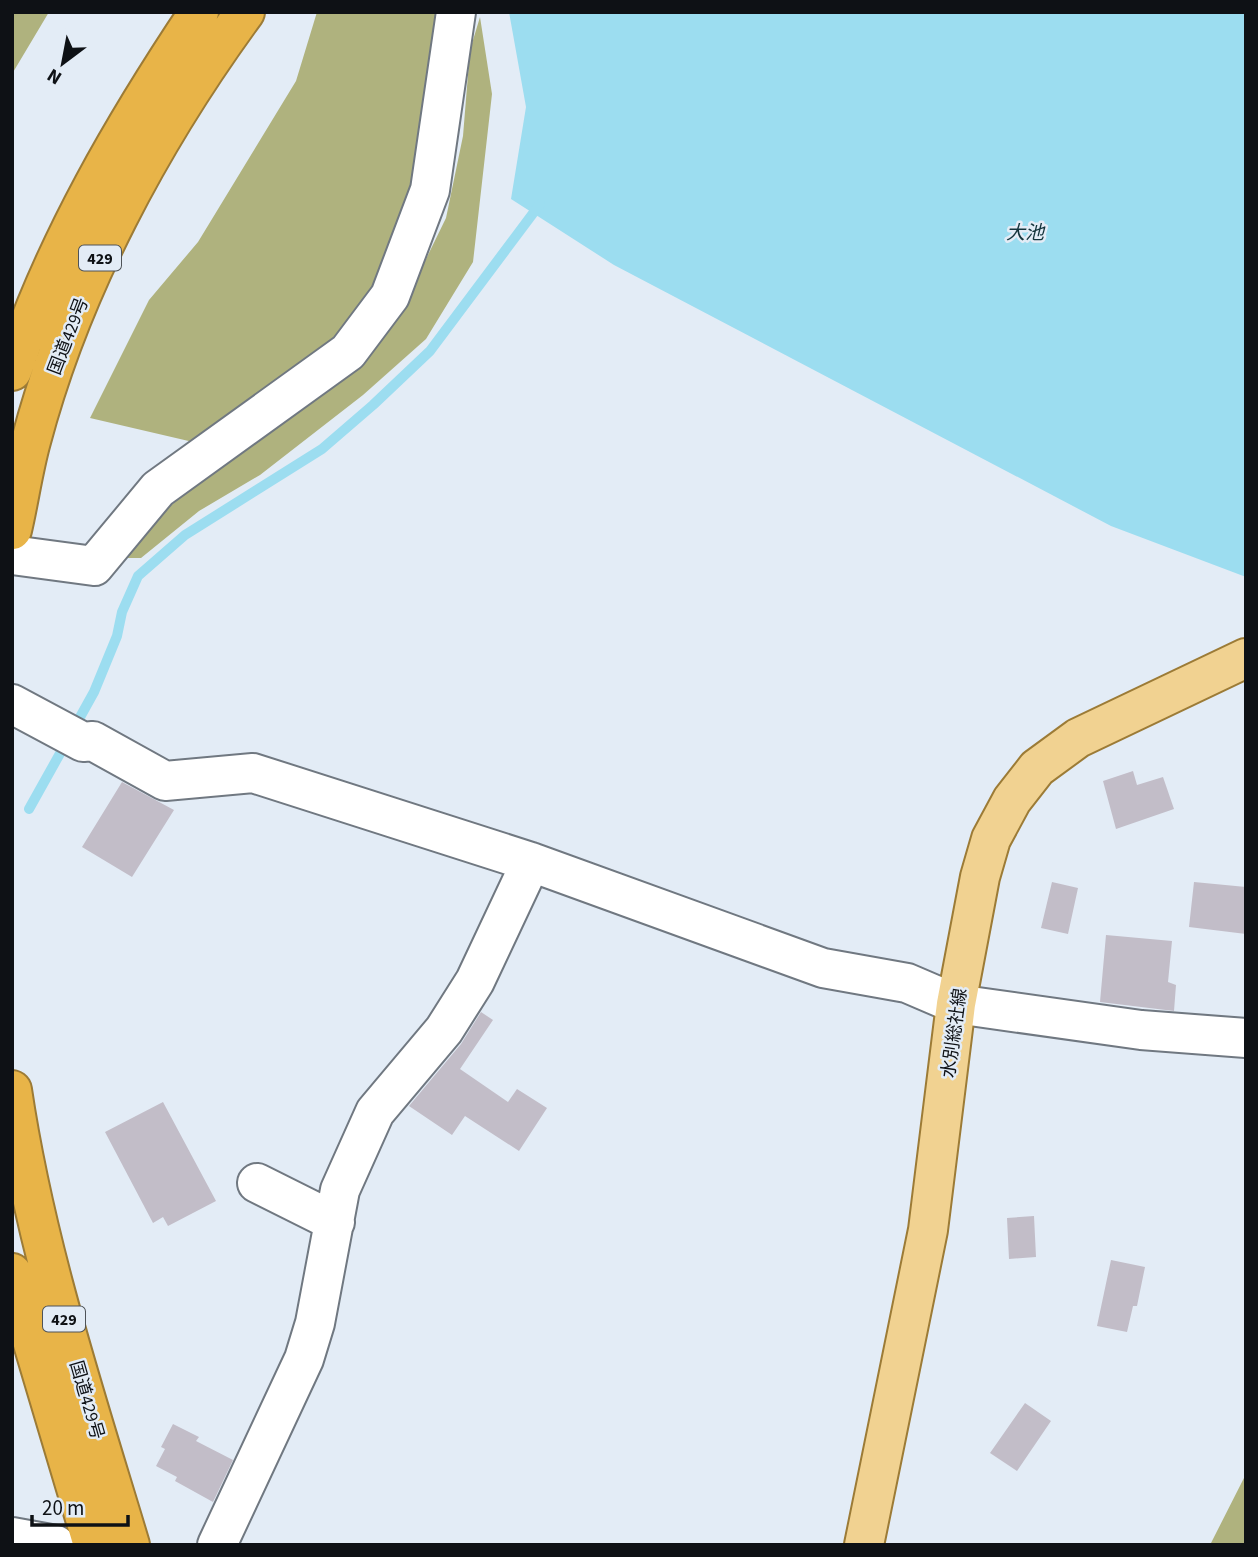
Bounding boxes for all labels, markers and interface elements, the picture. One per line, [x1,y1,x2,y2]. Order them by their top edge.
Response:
north arrow [28,28,98,98]
text: N [42,61,67,91]
water label: 大池 [1006,220,1046,247]
road number: 429 [79,246,121,270]
street label: 国道429号 [42,294,95,378]
street label: 水別総社線 [936,987,973,1079]
road number: 429 [43,1306,85,1331]
street label: 国道429号 [63,1358,110,1442]
scale bar [32,1484,128,1528]
text: 20 m [42,1493,84,1523]

